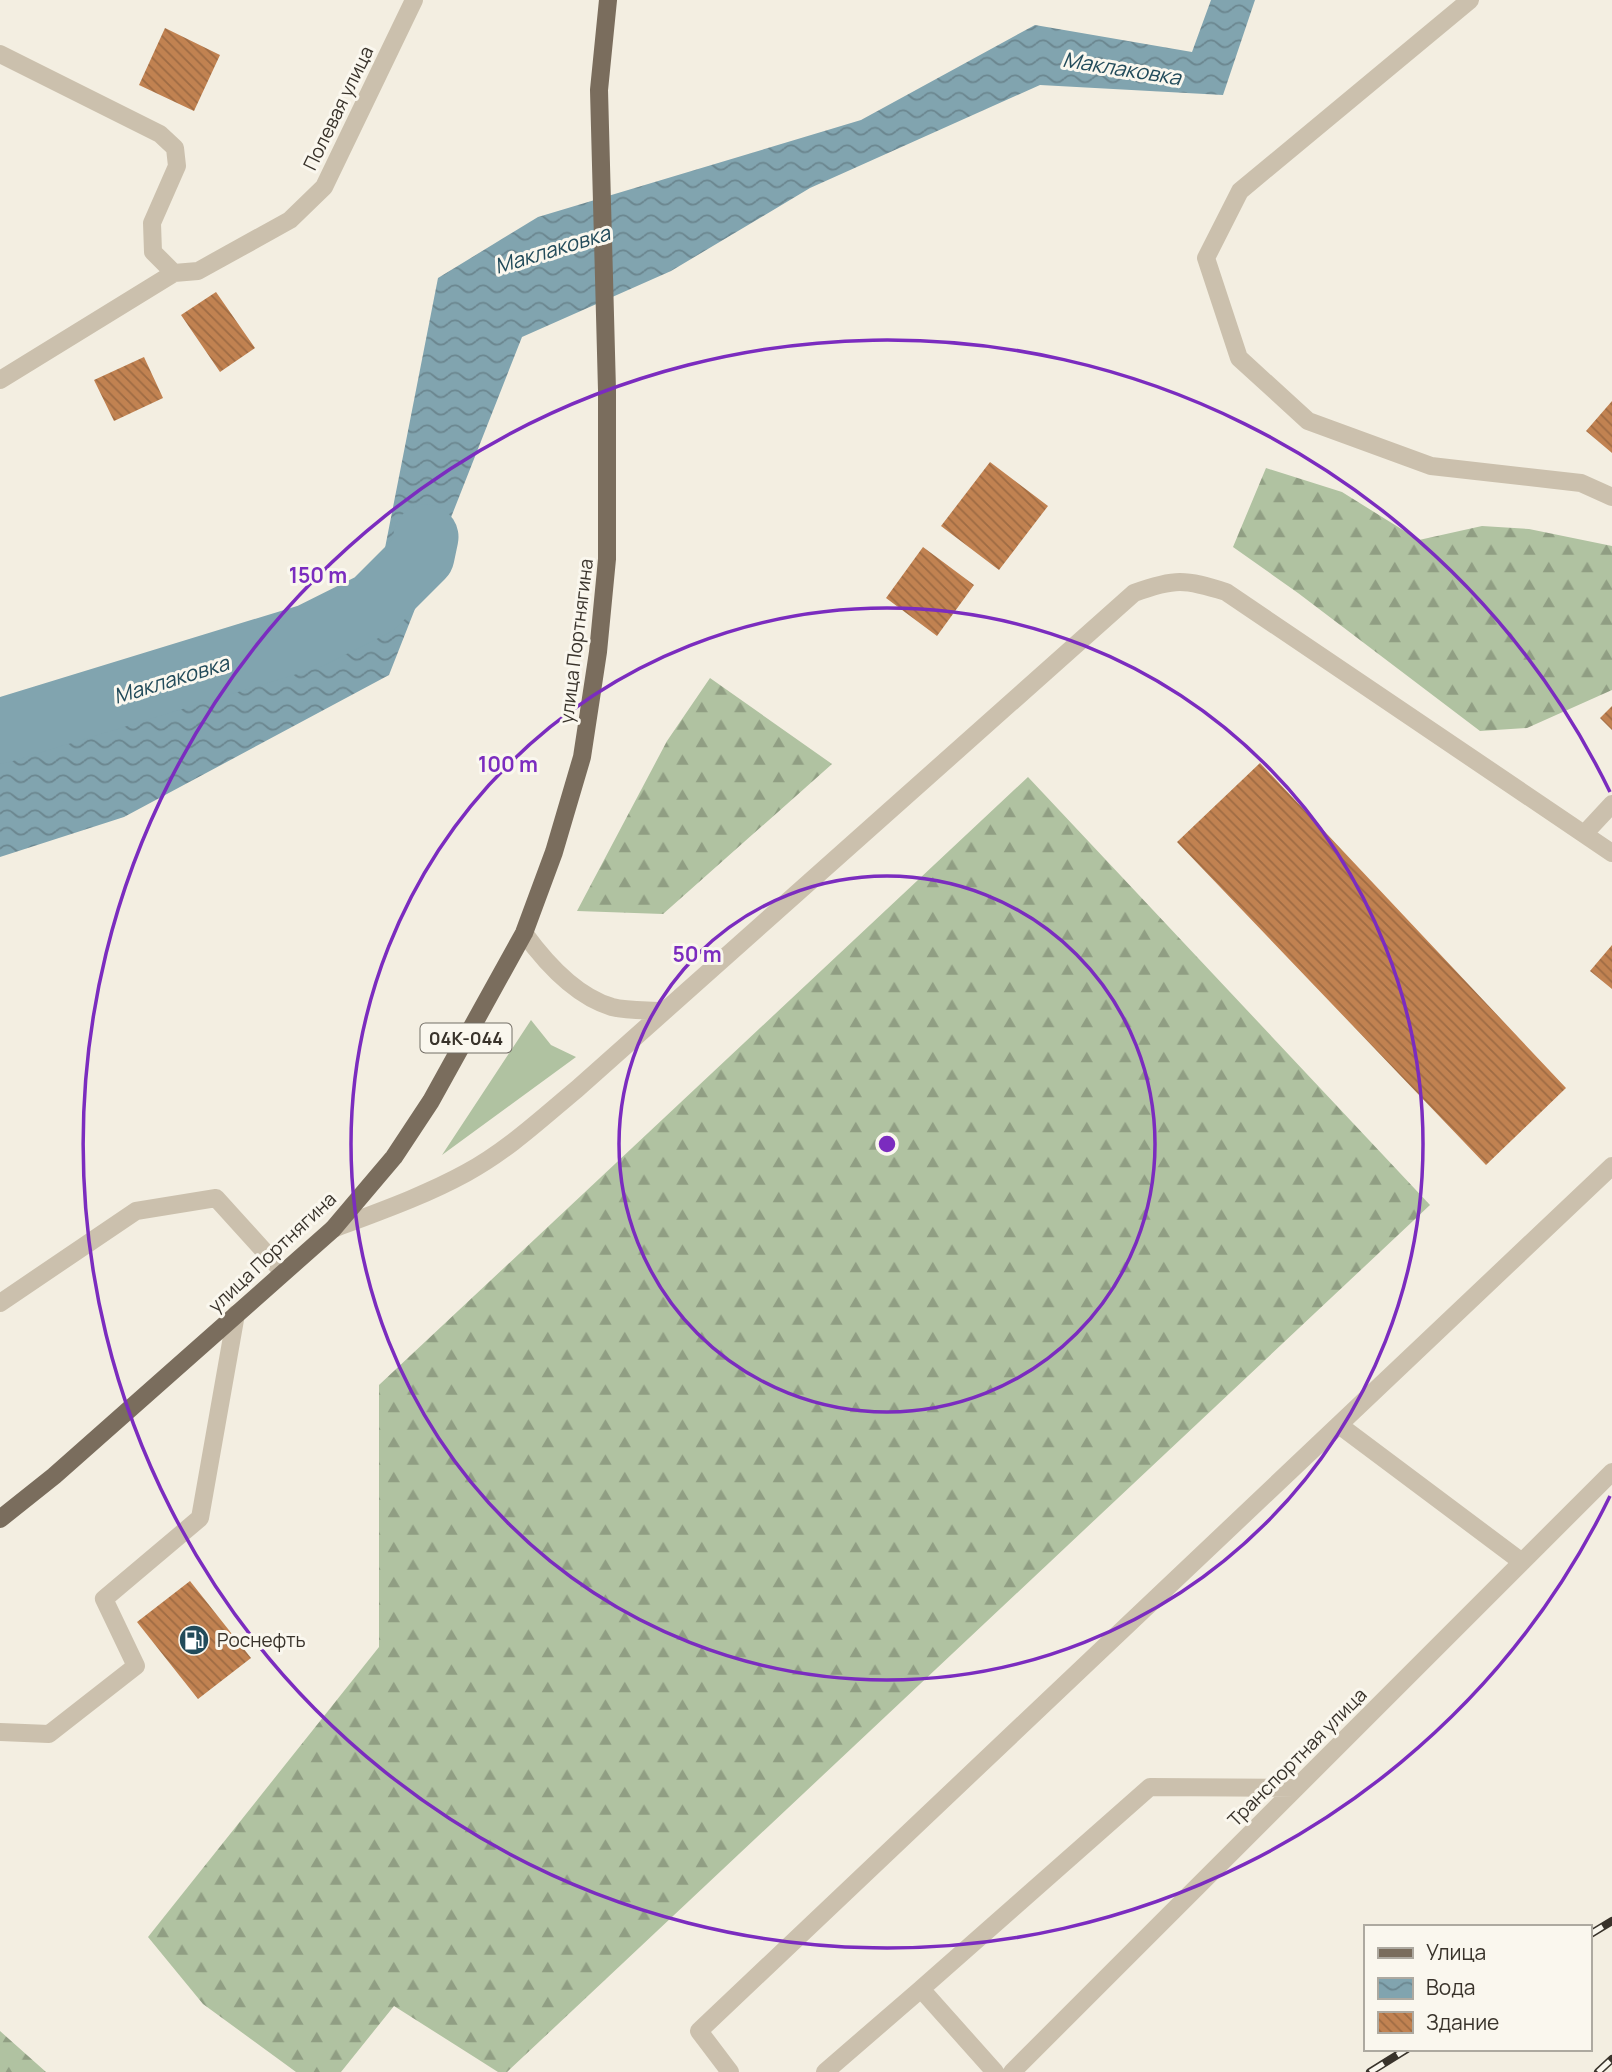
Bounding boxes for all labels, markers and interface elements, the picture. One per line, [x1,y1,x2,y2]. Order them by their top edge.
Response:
street label: Полевая улица [297,42,379,174]
water label: Маклаковка [1061,45,1184,91]
water label: Маклаковка [491,218,614,280]
street label: улица Портнягина [553,557,599,725]
text: 150 m [289,561,347,589]
water label: Маклаковка [110,648,233,710]
text: 100 m [478,750,538,778]
text: 50 m [672,940,722,968]
road number: 04К-044 [420,1023,512,1052]
centre of rings [875,1132,899,1156]
street label: улица Портнягина [202,1186,342,1318]
fuel station icon: Роснефть [177,1623,211,1657]
place label: Роснефть [217,1627,306,1653]
street label: Транспортная улица [1222,1682,1372,1832]
legend [1364,1925,1591,2051]
text: Улица [1426,1938,1486,1966]
text: Вода [1426,1973,1476,2001]
text: Здание [1426,2008,1499,2036]

